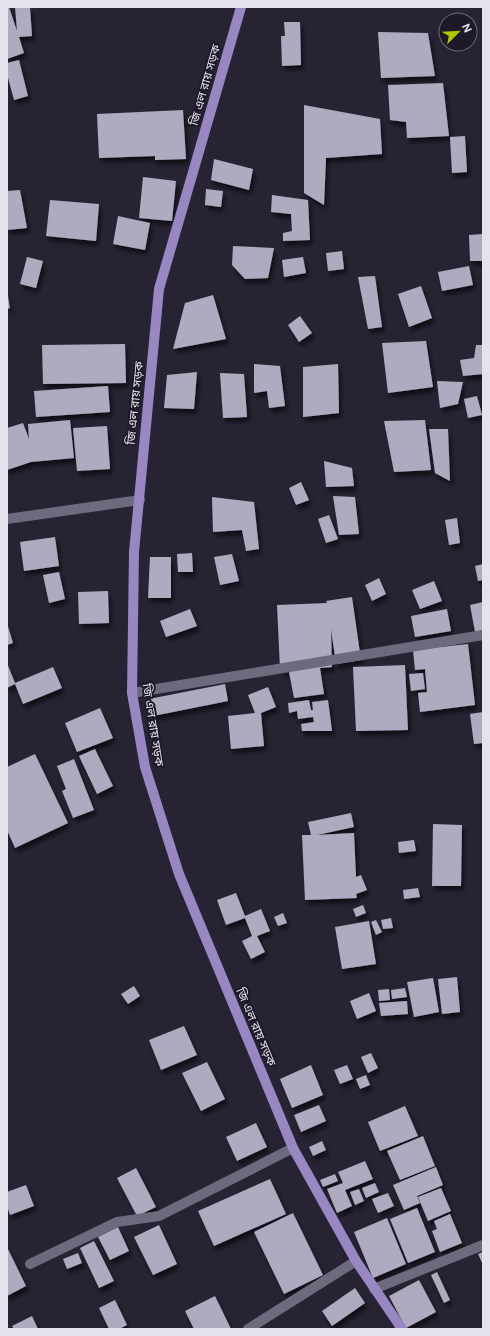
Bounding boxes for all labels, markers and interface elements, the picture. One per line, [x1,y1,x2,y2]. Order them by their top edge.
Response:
north arrow [438,12,478,52]
text: N [459,22,474,35]
street label: জি এল রায় সড়ক [186,42,223,128]
street label: জি এল রায় সড়ক [123,360,146,446]
street label: জি এল রায় সড়ক [139,682,167,768]
street label: জি এল রায় সড়ক [233,985,280,1068]

